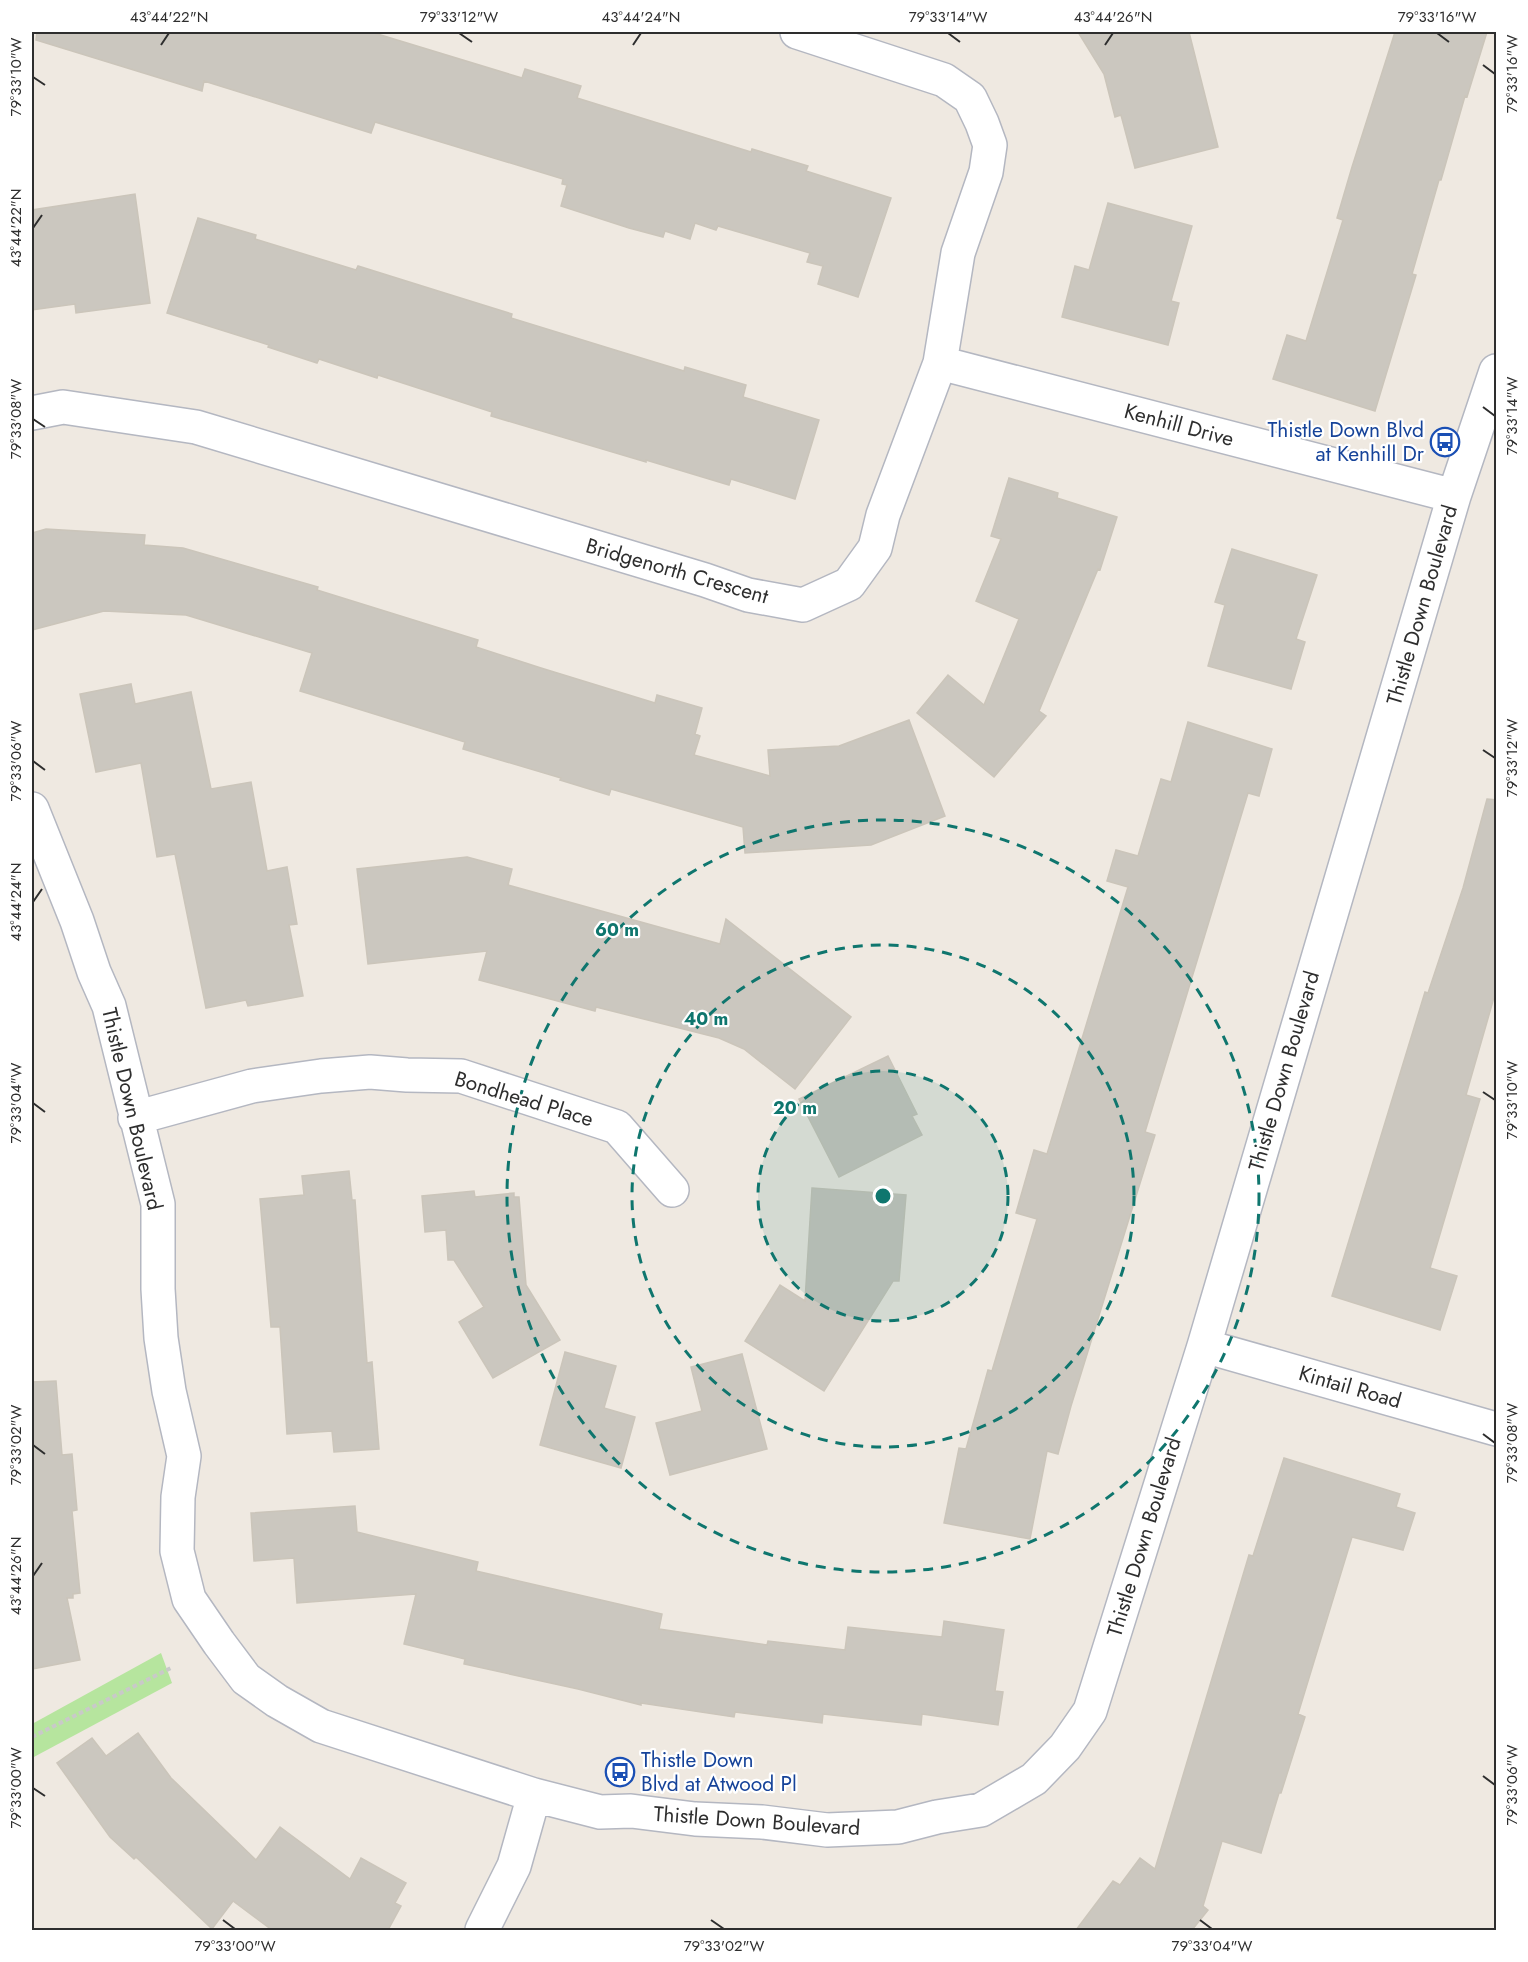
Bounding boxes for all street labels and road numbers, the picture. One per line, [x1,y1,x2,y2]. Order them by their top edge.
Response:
street label: Kenhill Drive [1121,396,1237,454]
street label: Thistle Down Boulevard [1379,501,1465,709]
street label: Bridgenorth Crescent [582,531,772,611]
street label: Thistle Down Boulevard [1241,967,1327,1175]
street label: Thistle Down Boulevard [94,1005,170,1213]
street label: Bondhead Place [451,1064,597,1134]
street label: Kintail Road [1295,1358,1405,1416]
street label: Thistle Down Boulevard [1099,1434,1189,1640]
street label: Thistle Down Boulevard [653,1799,861,1843]

